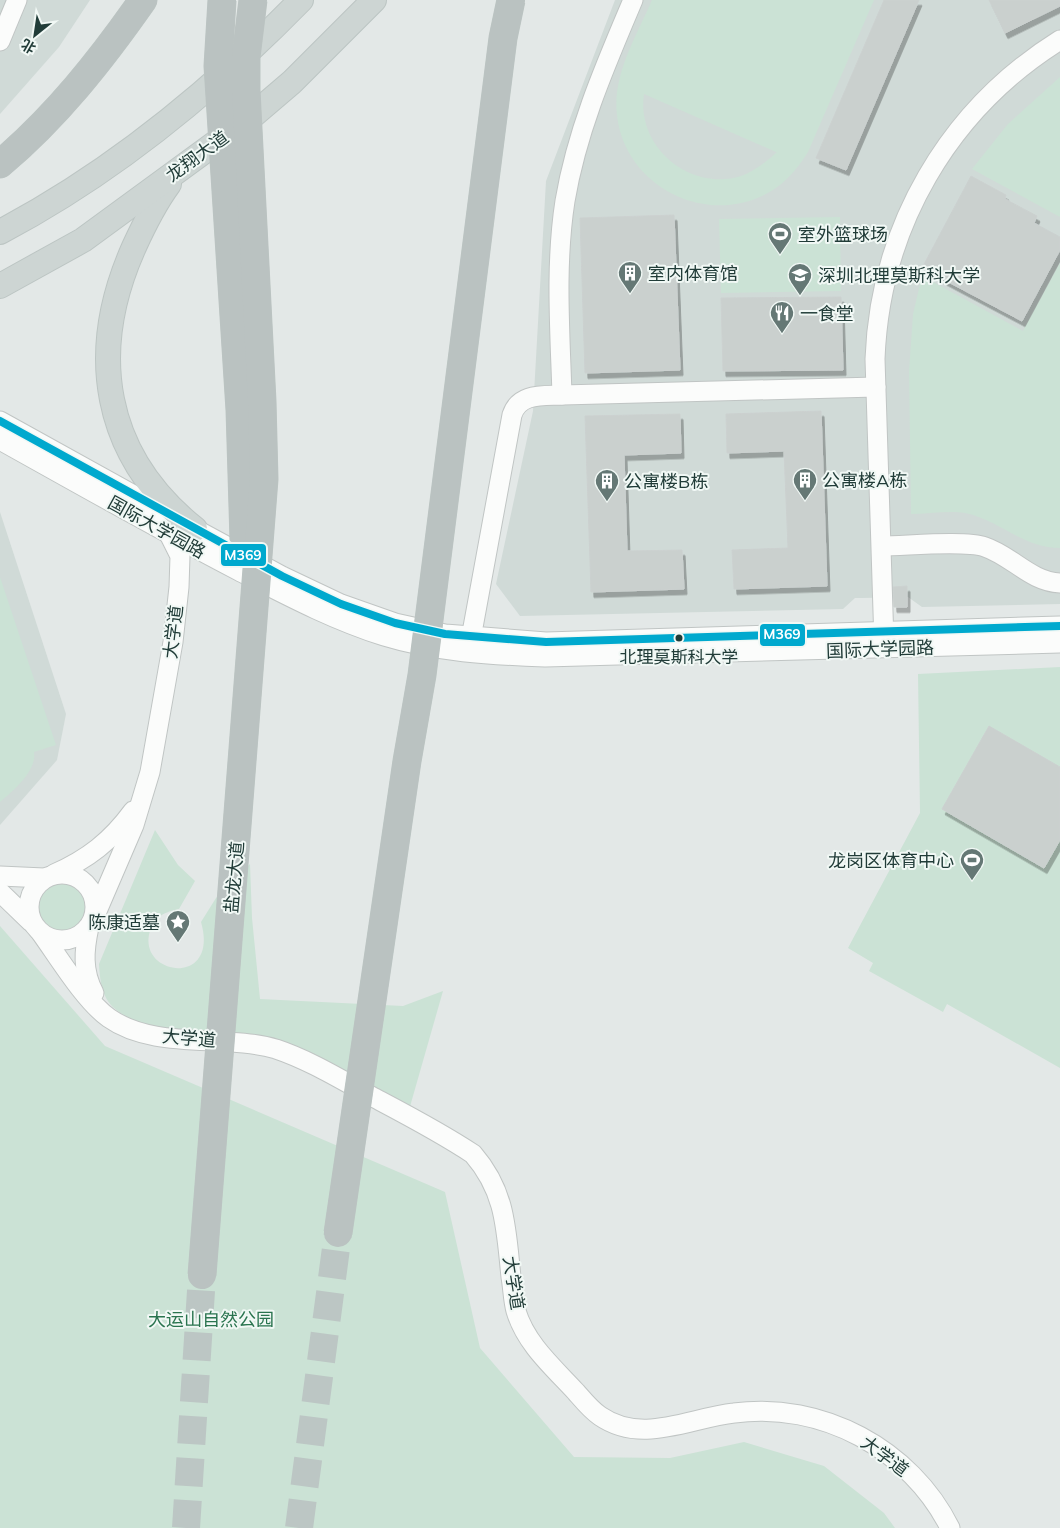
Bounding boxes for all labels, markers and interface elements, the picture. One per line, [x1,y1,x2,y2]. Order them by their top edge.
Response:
north arrow [10,10,60,60]
text: 北 [18,35,39,58]
street label: 龙翔大道 [161,126,233,186]
sports icon: 室外篮球场 [767,221,793,255]
place label: 室外篮球场 [798,223,888,246]
building icon: 室内体育馆 [617,260,643,294]
place label: 室内体育馆 [648,262,738,285]
school or university icon: 深圳北理莫斯科大学 [787,262,813,296]
place label: 深圳北理莫斯科大学 [818,264,980,287]
restaurant icon: 一食堂 [769,300,795,334]
place label: 一食堂 [800,302,854,325]
building icon: 公寓楼A栋 [792,467,818,501]
building icon: 公寓楼B栋 [594,468,620,502]
place label: 公寓楼A栋 [822,469,907,492]
place label: 公寓楼B栋 [624,470,708,493]
street label: 国际大学园路 [104,491,210,563]
line badge: M369 [220,543,267,567]
text: M369 [224,546,262,564]
street label: 大学道 [158,604,188,660]
line badge: M369 [759,623,806,647]
text: M369 [763,625,801,643]
marker: 北理莫斯科大学 [674,633,684,643]
street label: 国际大学园路 [826,636,934,662]
place label: 北理莫斯科大学 [620,646,739,667]
street label: 盐龙大道 [219,840,249,914]
sports icon: 龙岗区体育中心 [959,847,985,881]
place label: 龙岗区体育中心 [828,849,954,872]
place icon: 陈康适墓 [165,909,191,943]
place label: 陈康适墓 [88,911,160,934]
street label: 大学道 [161,1024,217,1052]
street label: 大学道 [498,1255,530,1311]
park label: 大运山自然公园 [148,1308,274,1331]
street label: 大学道 [857,1431,913,1481]

